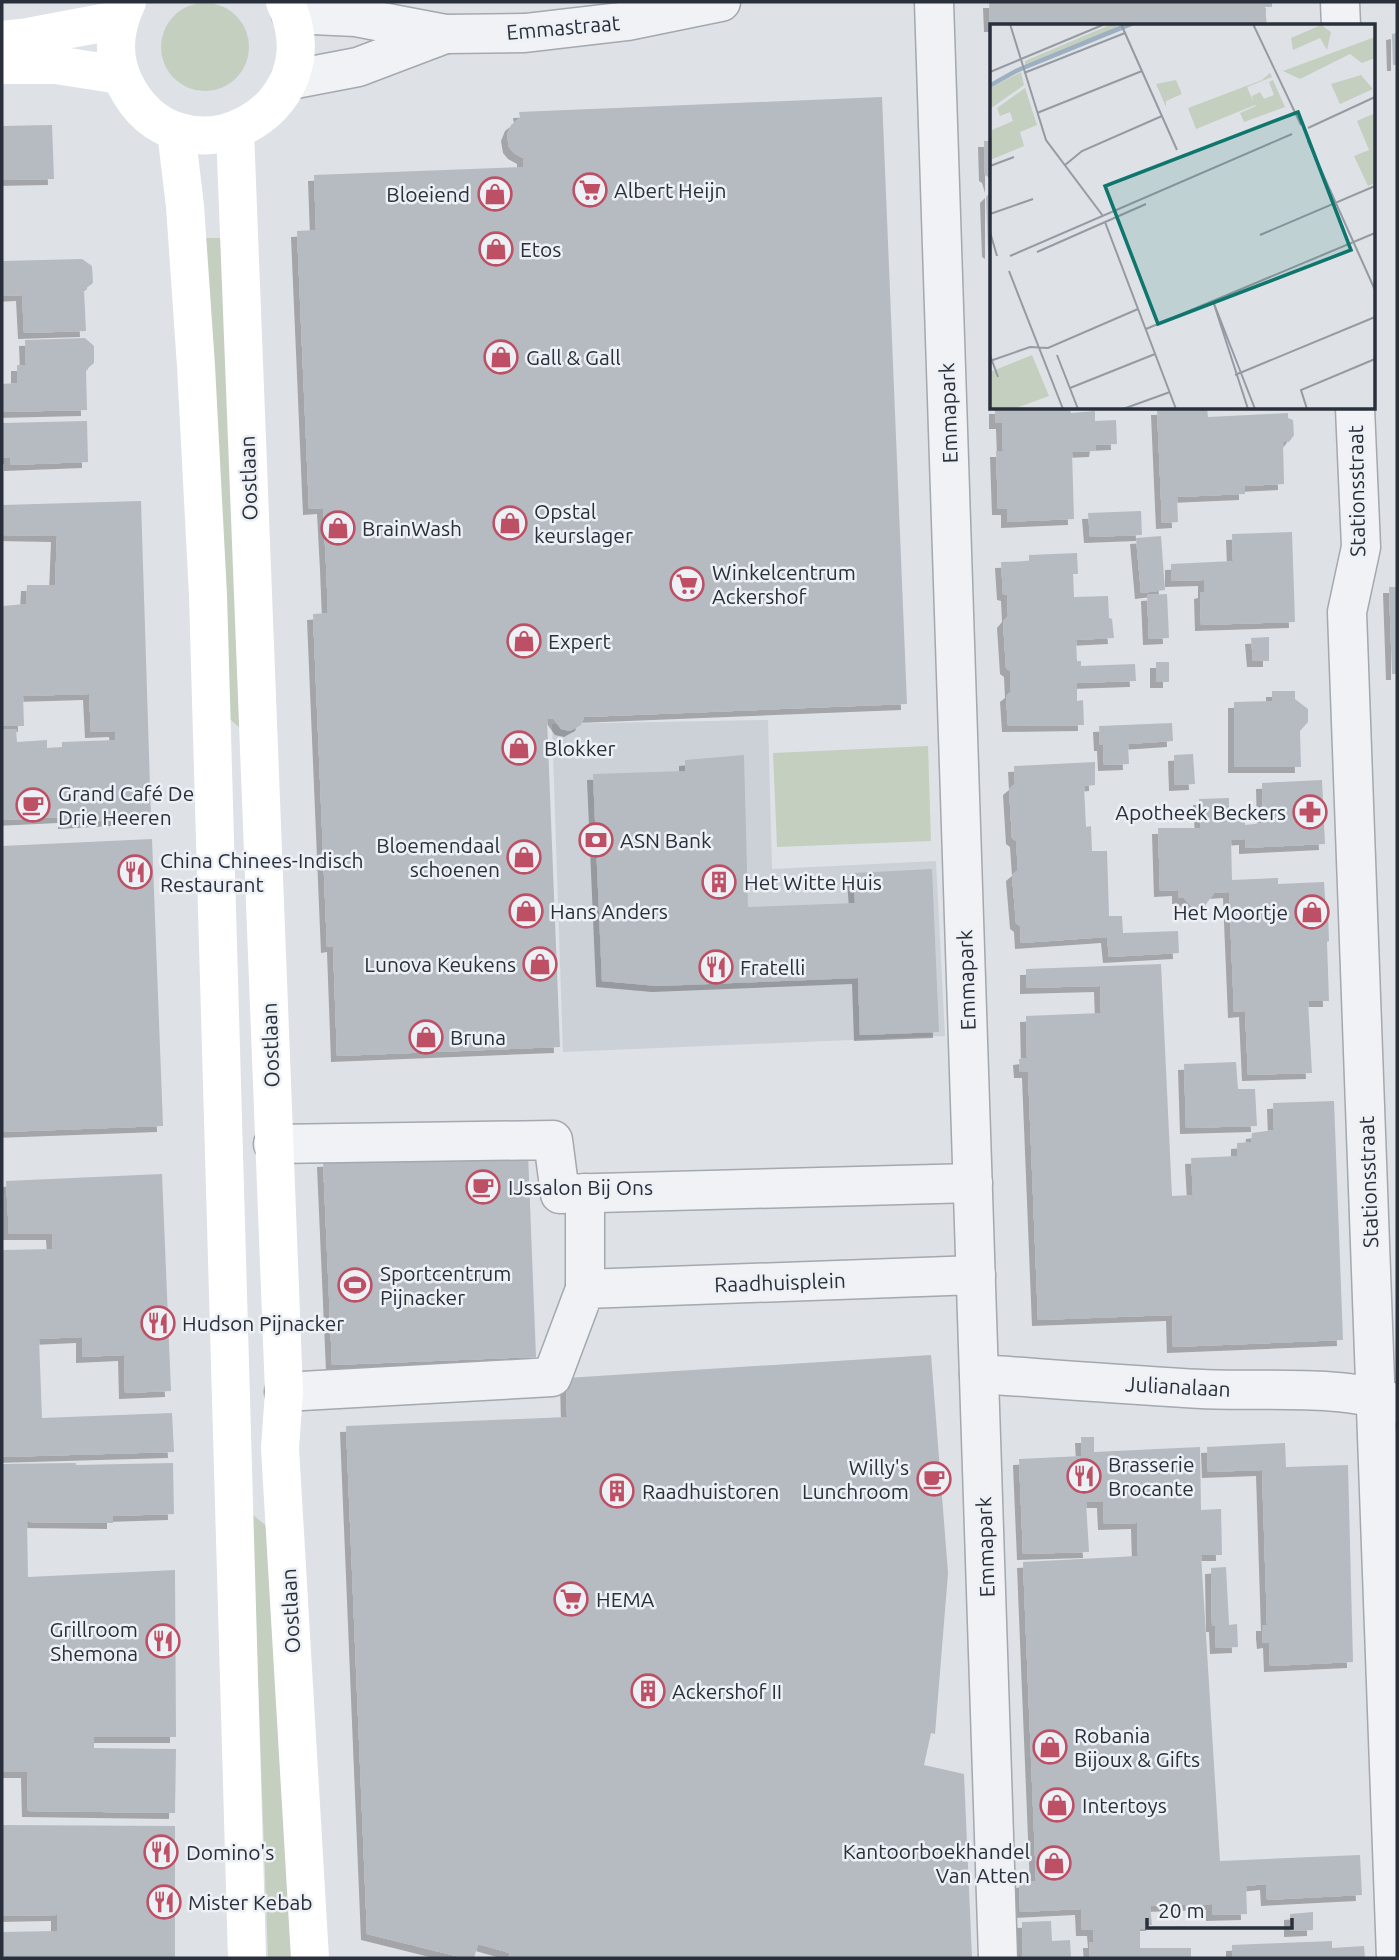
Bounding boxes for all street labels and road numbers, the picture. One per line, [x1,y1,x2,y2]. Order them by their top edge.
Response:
street label: Emmastraat [505,10,621,44]
street label: Emmapark [934,362,962,464]
street label: Stationsstraat [1343,425,1369,557]
street label: Oostlaan [235,435,261,521]
street label: Emmapark [952,929,980,1031]
street label: Oostlaan [257,1002,283,1088]
street label: Stationsstraat [1354,1116,1382,1248]
street label: Raadhuisplein [714,1268,846,1296]
street label: Julianalaan [1125,1371,1231,1401]
street label: Emmapark [971,1496,999,1598]
street label: Oostlaan [276,1568,304,1654]

